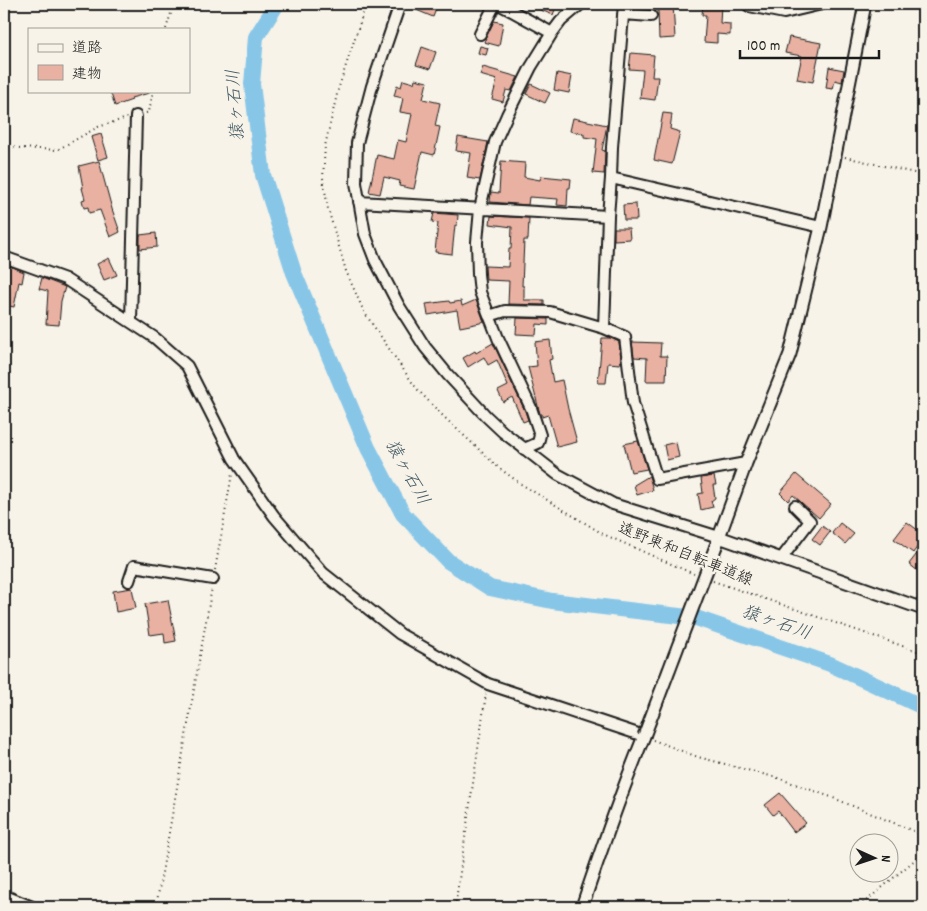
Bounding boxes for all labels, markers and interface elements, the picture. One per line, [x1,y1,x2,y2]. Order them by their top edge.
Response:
legend [28,28,190,92]
scale bar [740,28,878,60]
text: 100 m [747,36,780,58]
text: 道路 [72,38,102,60]
text: 建物 [72,64,102,86]
water label: 猿ヶ石川 [222,68,252,142]
water label: 猿ヶ石川 [378,435,434,511]
street label: 遠野東和自転車道線 [614,517,756,593]
water label: 猿ヶ石川 [738,600,814,648]
north arrow [850,834,900,884]
text: N [875,855,895,863]

